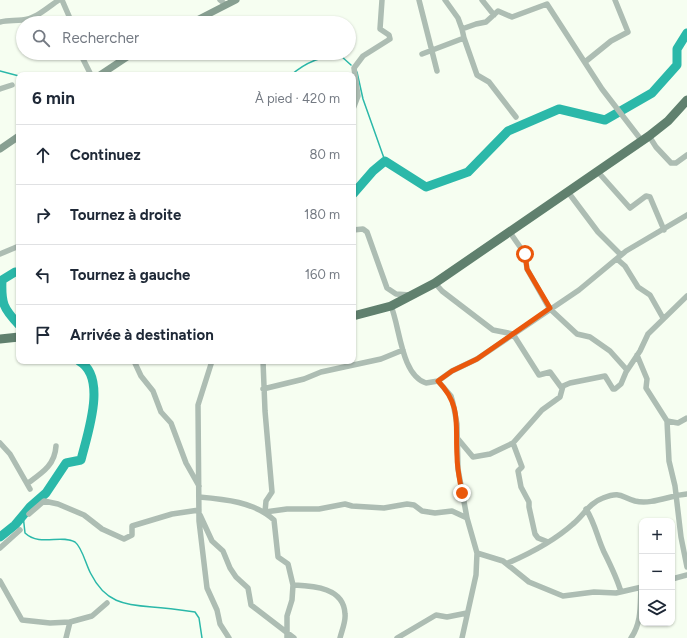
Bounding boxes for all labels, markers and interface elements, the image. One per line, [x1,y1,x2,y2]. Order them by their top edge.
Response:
search box [16,16,356,60]
icon: search [30,27,52,49]
text: Rechercher [62,29,139,47]
text: 6 min [32,88,75,108]
text: À pied · 420 m [255,91,340,106]
icon: ahead [32,144,54,166]
text: Continuez [70,146,141,164]
text: 80 m [309,147,340,162]
icon: right [32,204,54,226]
text: Tournez à droite [70,206,181,224]
text: 180 m [304,207,340,222]
route start [516,245,534,263]
icon: left [32,264,54,286]
text: Tournez à gauche [70,266,190,284]
text: 160 m [305,267,340,282]
icon: arrive [32,324,54,346]
text: Arrivée à destination [70,326,214,344]
route end [453,484,471,502]
map controls [639,518,675,626]
button: + [639,518,675,554]
button: − [639,554,675,590]
button: layers [639,590,675,626]

